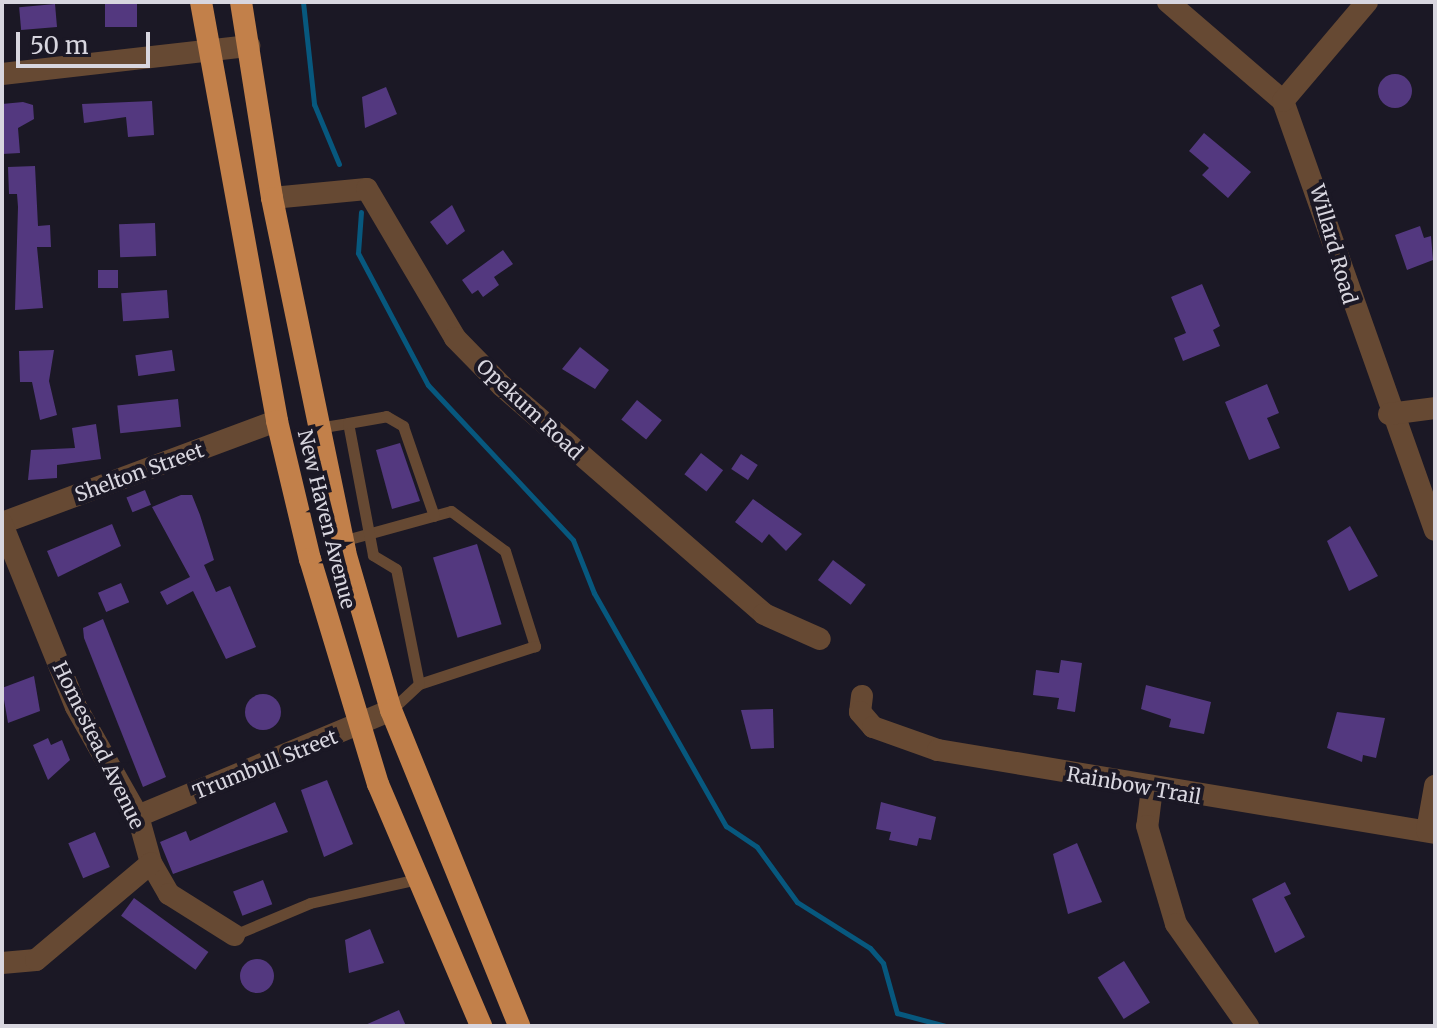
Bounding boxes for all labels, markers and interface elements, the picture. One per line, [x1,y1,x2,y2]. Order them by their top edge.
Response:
scale bar [20,16,154,66]
text: 50 m [30,30,89,61]
street label: Willard Road [1305,182,1363,306]
street label: Opekum Road [472,354,588,464]
street label: New Haven Avenue [293,427,361,611]
street label: Shelton Street [71,438,207,506]
street label: Homestead Avenue [48,657,150,833]
street label: Trumbull Street [189,724,341,804]
street label: Rainbow Trail [1065,761,1203,809]

